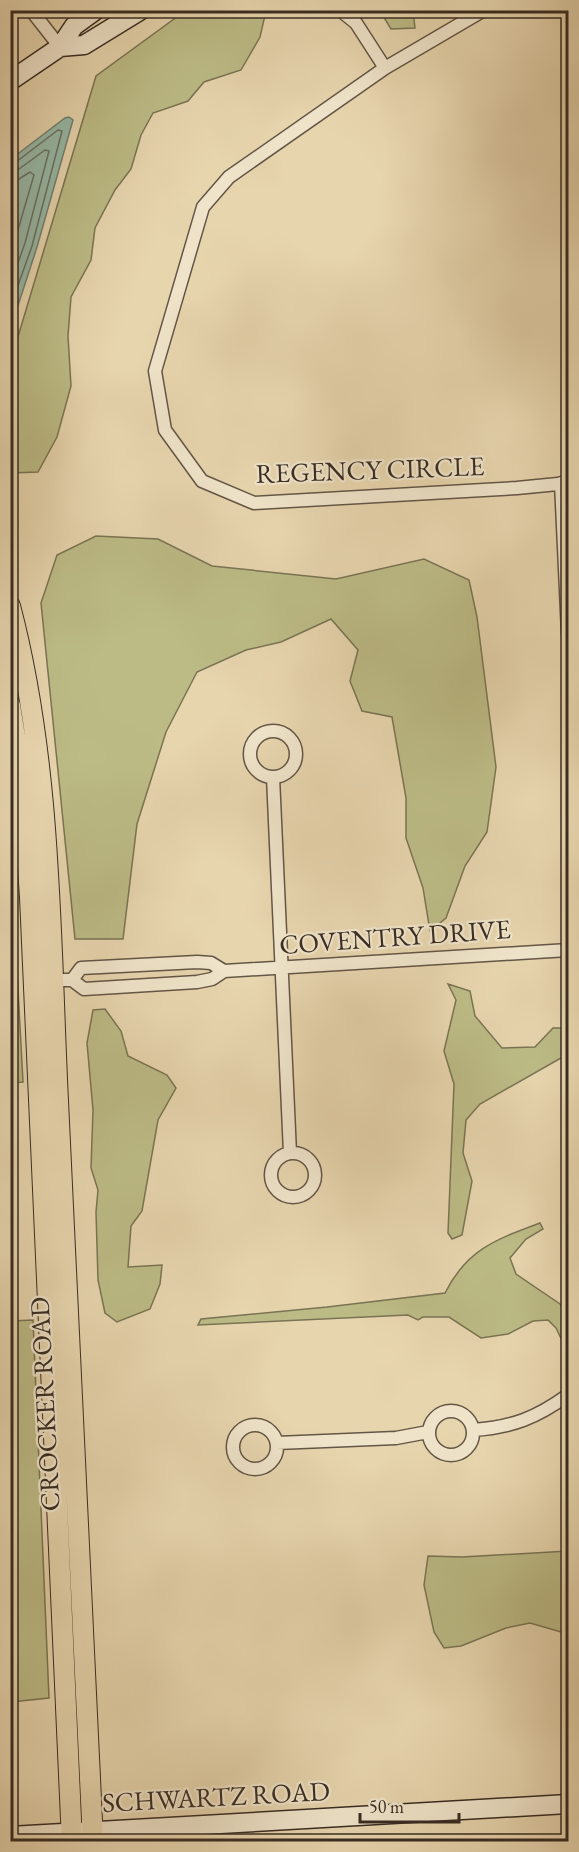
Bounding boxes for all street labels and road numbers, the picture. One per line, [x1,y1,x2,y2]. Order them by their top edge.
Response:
street label: REGENCY CIRCLE [255,448,485,491]
street label: COVENTRY DRIVE [278,911,512,962]
street label: CROCKER ROAD [21,1296,68,1512]
street label: SCHWARTZ ROAD [101,1773,331,1820]

